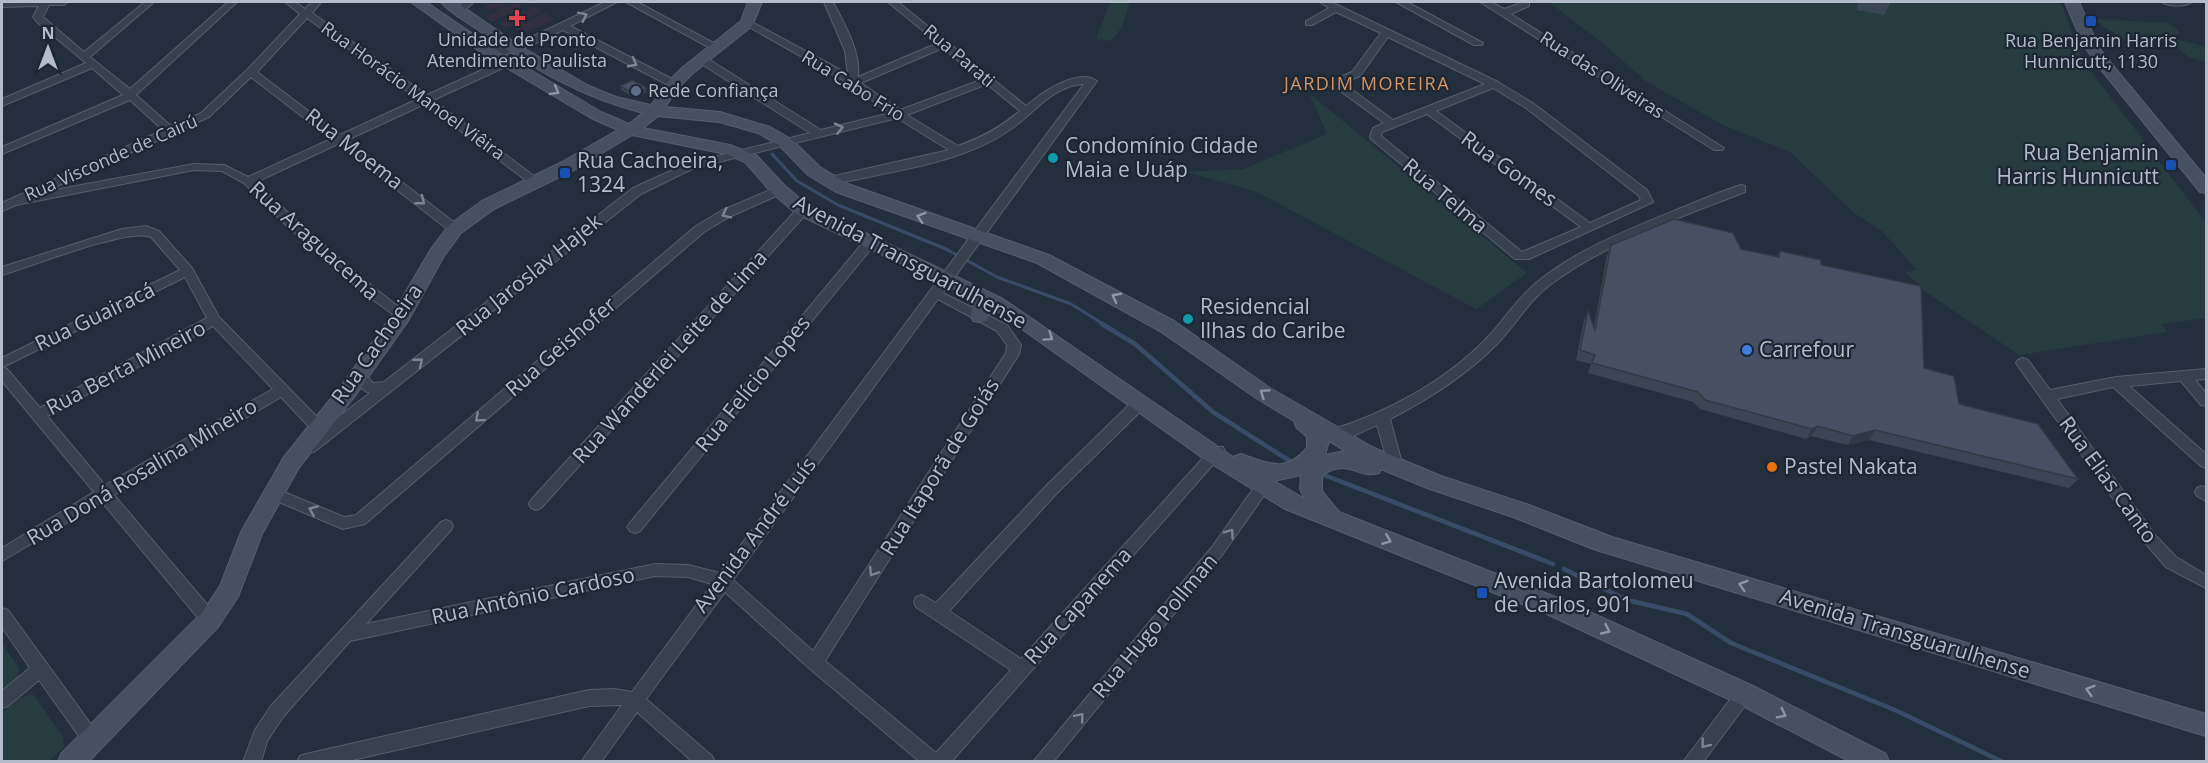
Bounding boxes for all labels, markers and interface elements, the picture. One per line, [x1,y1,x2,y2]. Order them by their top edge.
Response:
marker: Unidade de Pronto Atendimento Paulista [508,9,526,27]
one-way arrow [576,12,587,24]
marker: Rua Benjamin Harris Hunnicutt, 1130 [2084,14,2098,28]
street label: Rua Horácio Manoel Viêira [317,15,510,165]
north arrow [18,18,78,78]
street label: Rua Parati [919,18,1000,92]
text: N [41,22,55,44]
street label: Rua das Oliveiras [1536,25,1669,123]
place label: Unidade de Pronto Atendimento Paulista [427,27,607,72]
place label: Rua Benjamin Harris Hunnicutt, 1130 [2005,28,2177,73]
street label: Rua Cabo Frio [798,44,909,126]
one-way arrow [627,56,638,67]
district label: JARDIM MOREIRA [1282,71,1450,95]
place label: Rede Confiança [648,78,778,102]
one-way arrow [549,84,559,95]
marker: Rede Confiança [629,84,643,98]
street label: Rua Moema [300,101,409,195]
street label: Rua Visconde de Cairú [20,108,201,206]
one-way arrow [834,123,844,136]
street label: Rua Gomes [1456,124,1563,212]
place label: Condomínio Cidade Maia e Uuáp [1065,131,1258,183]
place label: Rua Benjamin Harris Hunnicutt [1997,138,2159,190]
place label: Rua Cachoeira, 1324 [577,146,723,198]
marker: Condomínio Cidade Maia e Uuáp [1046,151,1060,165]
street label: Rua Telma [1397,151,1494,239]
marker: Rua Benjamin Harris Hunnicutt [2164,158,2178,172]
marker: Rua Cachoeira, 1324 [558,166,572,180]
street label: Rua Araguacema [244,175,385,306]
street label: Avenida Transguarulhense [789,188,1032,335]
one-way arrow [414,194,425,205]
one-way arrow [721,206,732,218]
street label: Rua Jaroslav Hajek [450,207,607,342]
one-way arrow [916,211,927,224]
street label: Rua Wanderlei Leite de Lima [566,244,773,469]
street label: Rua Guairacá [30,275,159,357]
street label: Rua Cachoeira [324,278,428,409]
street label: Rua Geishofer [499,290,622,402]
one-way arrow [1112,292,1123,304]
place label: Residencial Ilhas do Caribe [1200,292,1346,344]
street label: Rua Felício Lopes [689,309,816,457]
marker: Residencial Ilhas do Caribe [1181,312,1195,326]
street label: Rua Berta Mineiro [41,313,210,421]
one-way arrow [1043,330,1054,341]
place label: Carrefour [1759,335,1854,363]
marker: Carrefour [1740,343,1754,357]
one-way arrow [413,358,424,369]
street label: Rua Itaporã de Goiás [873,372,1005,560]
one-way arrow [1260,389,1270,401]
street label: Rua Doná Rosalina Mineiro [21,391,262,551]
street label: Rua Elias Canto [2053,410,2164,548]
one-way arrow [475,411,485,422]
street label: Avenida André Luís [687,451,822,618]
place label: Pastel Nakata [1784,452,1918,480]
marker: Pastel Nakata [1765,460,1779,474]
one-way arrow [308,505,319,517]
one-way arrow [1223,529,1234,540]
one-way arrow [1381,533,1392,545]
street label: Rua Capanema [1017,541,1137,670]
street label: Rua Hugo Pollman [1085,547,1223,704]
street label: Rua Antônio Cardoso [429,560,637,630]
one-way arrow [870,566,881,577]
place label: Avenida Bartolomeu de Carlos, 901 [1494,566,1694,618]
one-way arrow [1738,580,1749,592]
street label: Avenida Transguarulhense [1777,582,2034,685]
marker: Avenida Bartolomeu de Carlos, 901 [1475,586,1489,600]
one-way arrow [1600,623,1611,635]
one-way arrow [2085,685,2096,697]
one-way arrow [1776,706,1787,718]
one-way arrow [1073,712,1084,723]
one-way arrow [1701,738,1712,749]

